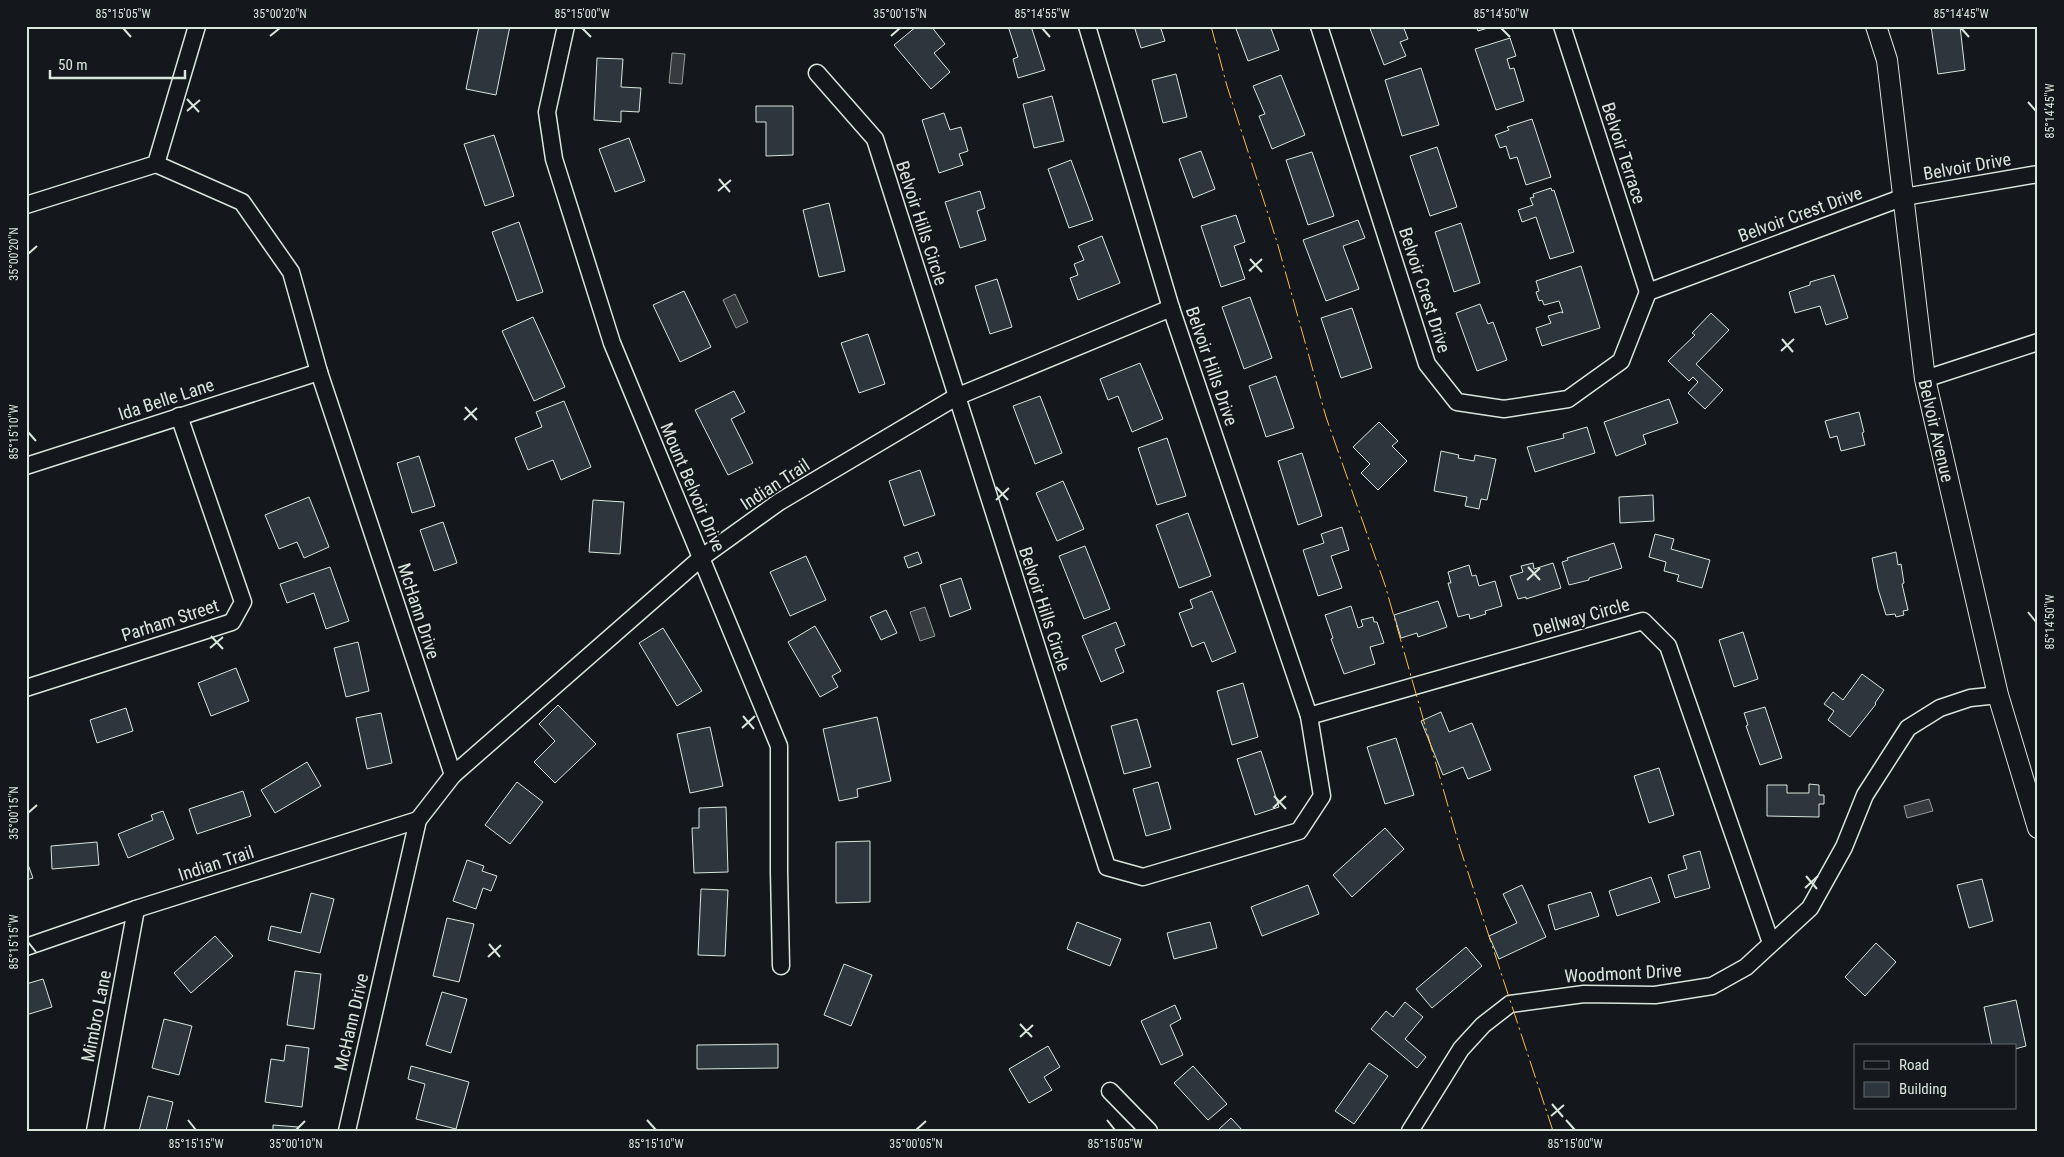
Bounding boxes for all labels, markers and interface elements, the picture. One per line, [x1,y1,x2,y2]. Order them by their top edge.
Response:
text: 85°15'05"W [95,7,151,21]
text: 35°00'20"N [253,7,307,21]
text: 85°15'00"W [554,7,610,21]
text: 35°00'15"N [873,7,927,21]
text: 85°14'55"W [1014,7,1070,21]
text: 85°14'50"W [1473,7,1529,21]
text: 85°14'45"W [1933,7,1989,21]
scale bar [50,48,185,80]
text: 50 m [58,56,88,74]
text: 85°14'45"W [2043,83,2057,139]
street label: Belvoir Terrace [1598,100,1650,206]
street label: Belvoir Drive [1922,148,2012,184]
street label: Belvoir Hills Circle [892,158,952,288]
street label: Belvoir Crest Drive [1735,182,1865,246]
street label: Belvoir Crest Drive [1395,225,1455,355]
text: 35°00'20"N [7,227,21,281]
street label: Belvoir Hills Drive [1182,304,1242,428]
street label: Ida Belle Lane [115,374,217,424]
street label: Belvoir Avenue [1915,377,1959,484]
text: 85°15'10"W [7,404,21,460]
street label: Mount Belvoir Drive [656,419,730,555]
street label: Indian Trail [737,454,813,514]
street label: Belvoir Hills Circle [1015,544,1075,674]
street label: McHann Drive [394,561,444,661]
street label: Dellway Circle [1530,593,1632,641]
street label: Parham Street [119,594,221,646]
text: 85°14'50"W [2043,594,2057,650]
text: 35°00'15"N [7,786,21,840]
street label: Indian Trail [176,841,256,885]
text: 85°15'15"W [7,914,21,970]
street label: Woodmont Drive [1564,959,1682,987]
street label: Mimbro Lane [77,968,115,1064]
street label: McHann Drive [330,971,372,1073]
legend [1854,1044,2016,1110]
text: Road [1899,1056,1929,1074]
text: Building [1899,1080,1947,1098]
text: 85°15'15"W [168,1137,224,1151]
text: 35°00'10"N [269,1137,323,1151]
text: 85°15'10"W [628,1137,684,1151]
text: 35°00'05"N [889,1137,943,1151]
text: 85°15'05"W [1087,1137,1143,1151]
text: 85°15'00"W [1547,1137,1603,1151]

